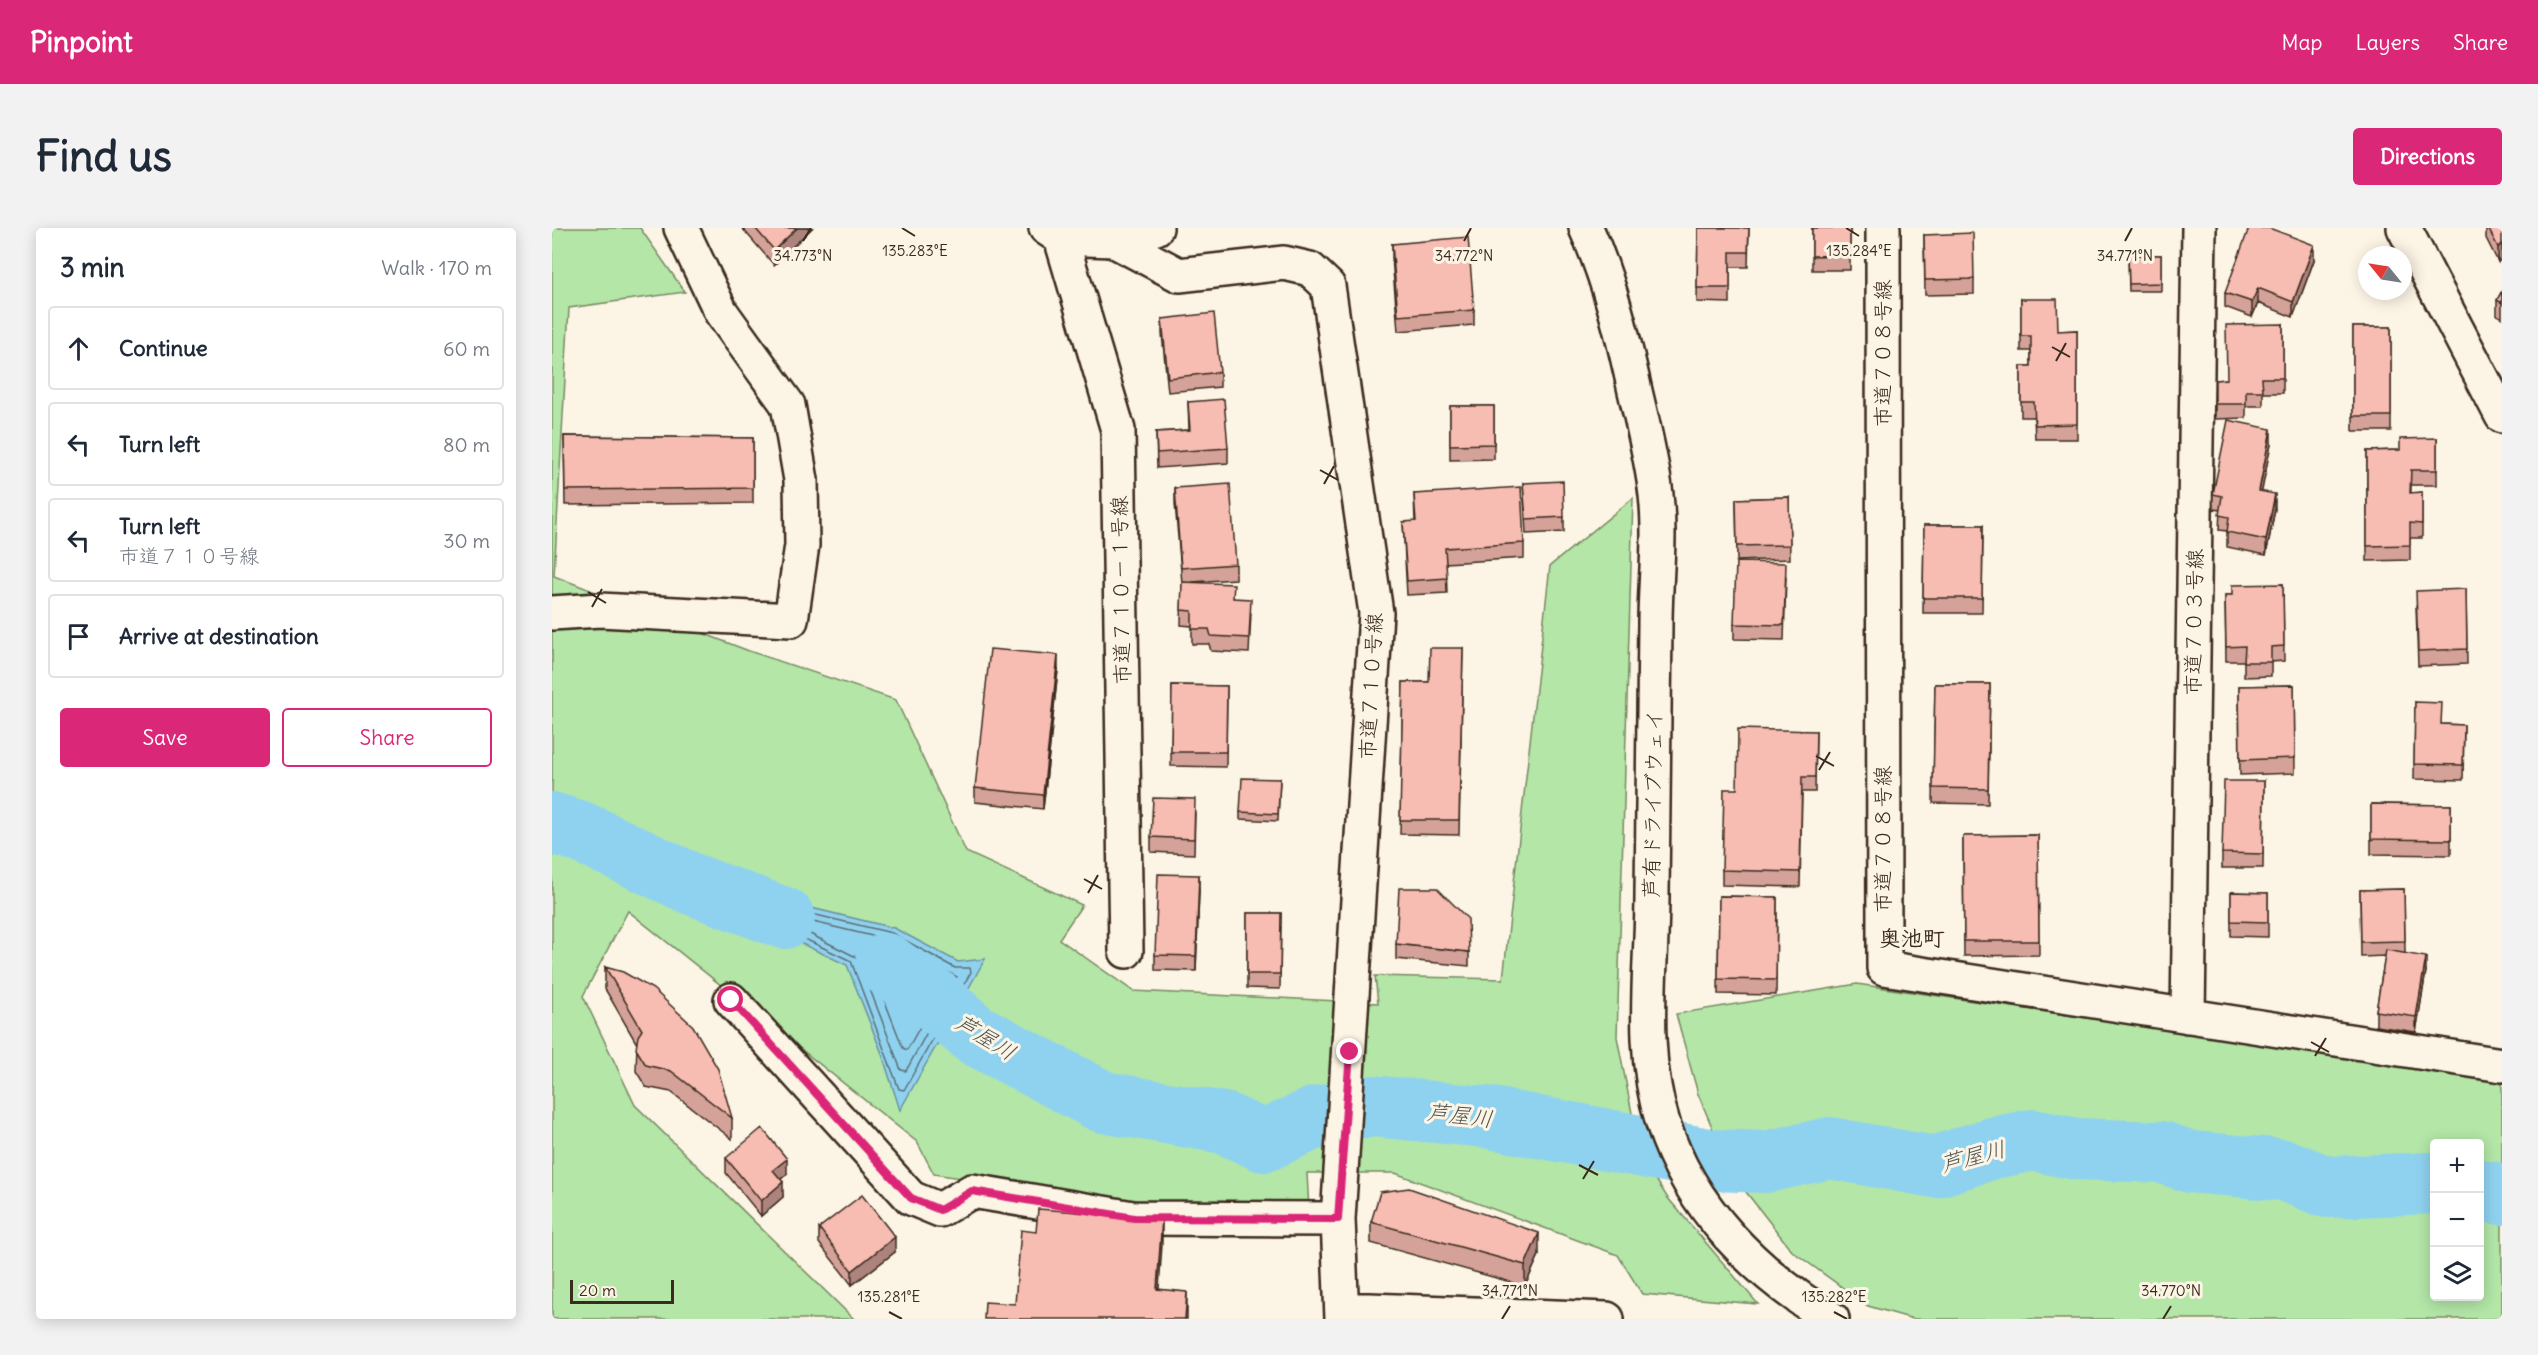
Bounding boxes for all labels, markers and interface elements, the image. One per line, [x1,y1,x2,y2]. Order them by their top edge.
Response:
text: Pinpoint [30,24,133,60]
text: Map [2282,29,2322,56]
text: Layers [2355,29,2420,56]
text: Share [2453,29,2508,56]
button: Directions [2353,128,2502,185]
text: Find us [36,130,172,182]
text: 135.283°E [882,241,948,260]
text: 135.284°E [1826,241,1892,260]
text: 34.773°N [774,246,832,265]
text: 34.772°N [1435,246,1493,265]
text: 34.771°N [2097,246,2153,265]
north arrow [2358,246,2412,300]
text: 3 min [60,251,125,284]
text: Walk · 170 m [381,255,492,280]
street label: 市道７０８号線 [1869,280,1896,427]
icon: ahead [62,332,95,365]
text: Continue [119,334,208,362]
text: 60 m [443,336,490,361]
icon: left [62,428,95,461]
text: Turn left [119,430,200,458]
text: 80 m [443,432,490,457]
street label: 市道７１０－１号線 [1105,495,1136,685]
text: Turn left [119,512,200,540]
icon: left [62,524,95,557]
text: 30 m [443,528,490,553]
text: 市道７１０号線 [119,543,259,568]
street label: 市道７０３号線 [2179,548,2208,696]
street label: 市道７１０号線 [1353,612,1388,760]
icon: arrive [62,620,95,653]
text: Arrive at destination [119,622,319,650]
button: Save [60,708,270,767]
button: Share [282,708,492,767]
street label: 芦有ドライブウェイ [1637,710,1668,898]
street label: 市道７０８号線 [1869,766,1896,913]
district label: 奥池町 [1879,924,1945,952]
route start [717,986,743,1012]
water label: 芦屋川 [951,1008,1021,1066]
route end [1336,1038,1362,1064]
water label: 芦屋川 [1426,1097,1494,1133]
water label: 芦屋川 [1938,1134,2008,1178]
map controls [2430,1139,2484,1301]
button: + [2430,1139,2484,1193]
button: − [2430,1193,2484,1247]
button: layers [2430,1247,2484,1301]
scale bar [570,1277,674,1304]
text: 20 m [579,1280,616,1300]
text: 34.771°N [1482,1281,1538,1300]
text: 34.770°N [2141,1281,2201,1300]
text: 135.281°E [858,1287,921,1306]
text: 135.282°E [1801,1287,1867,1306]

